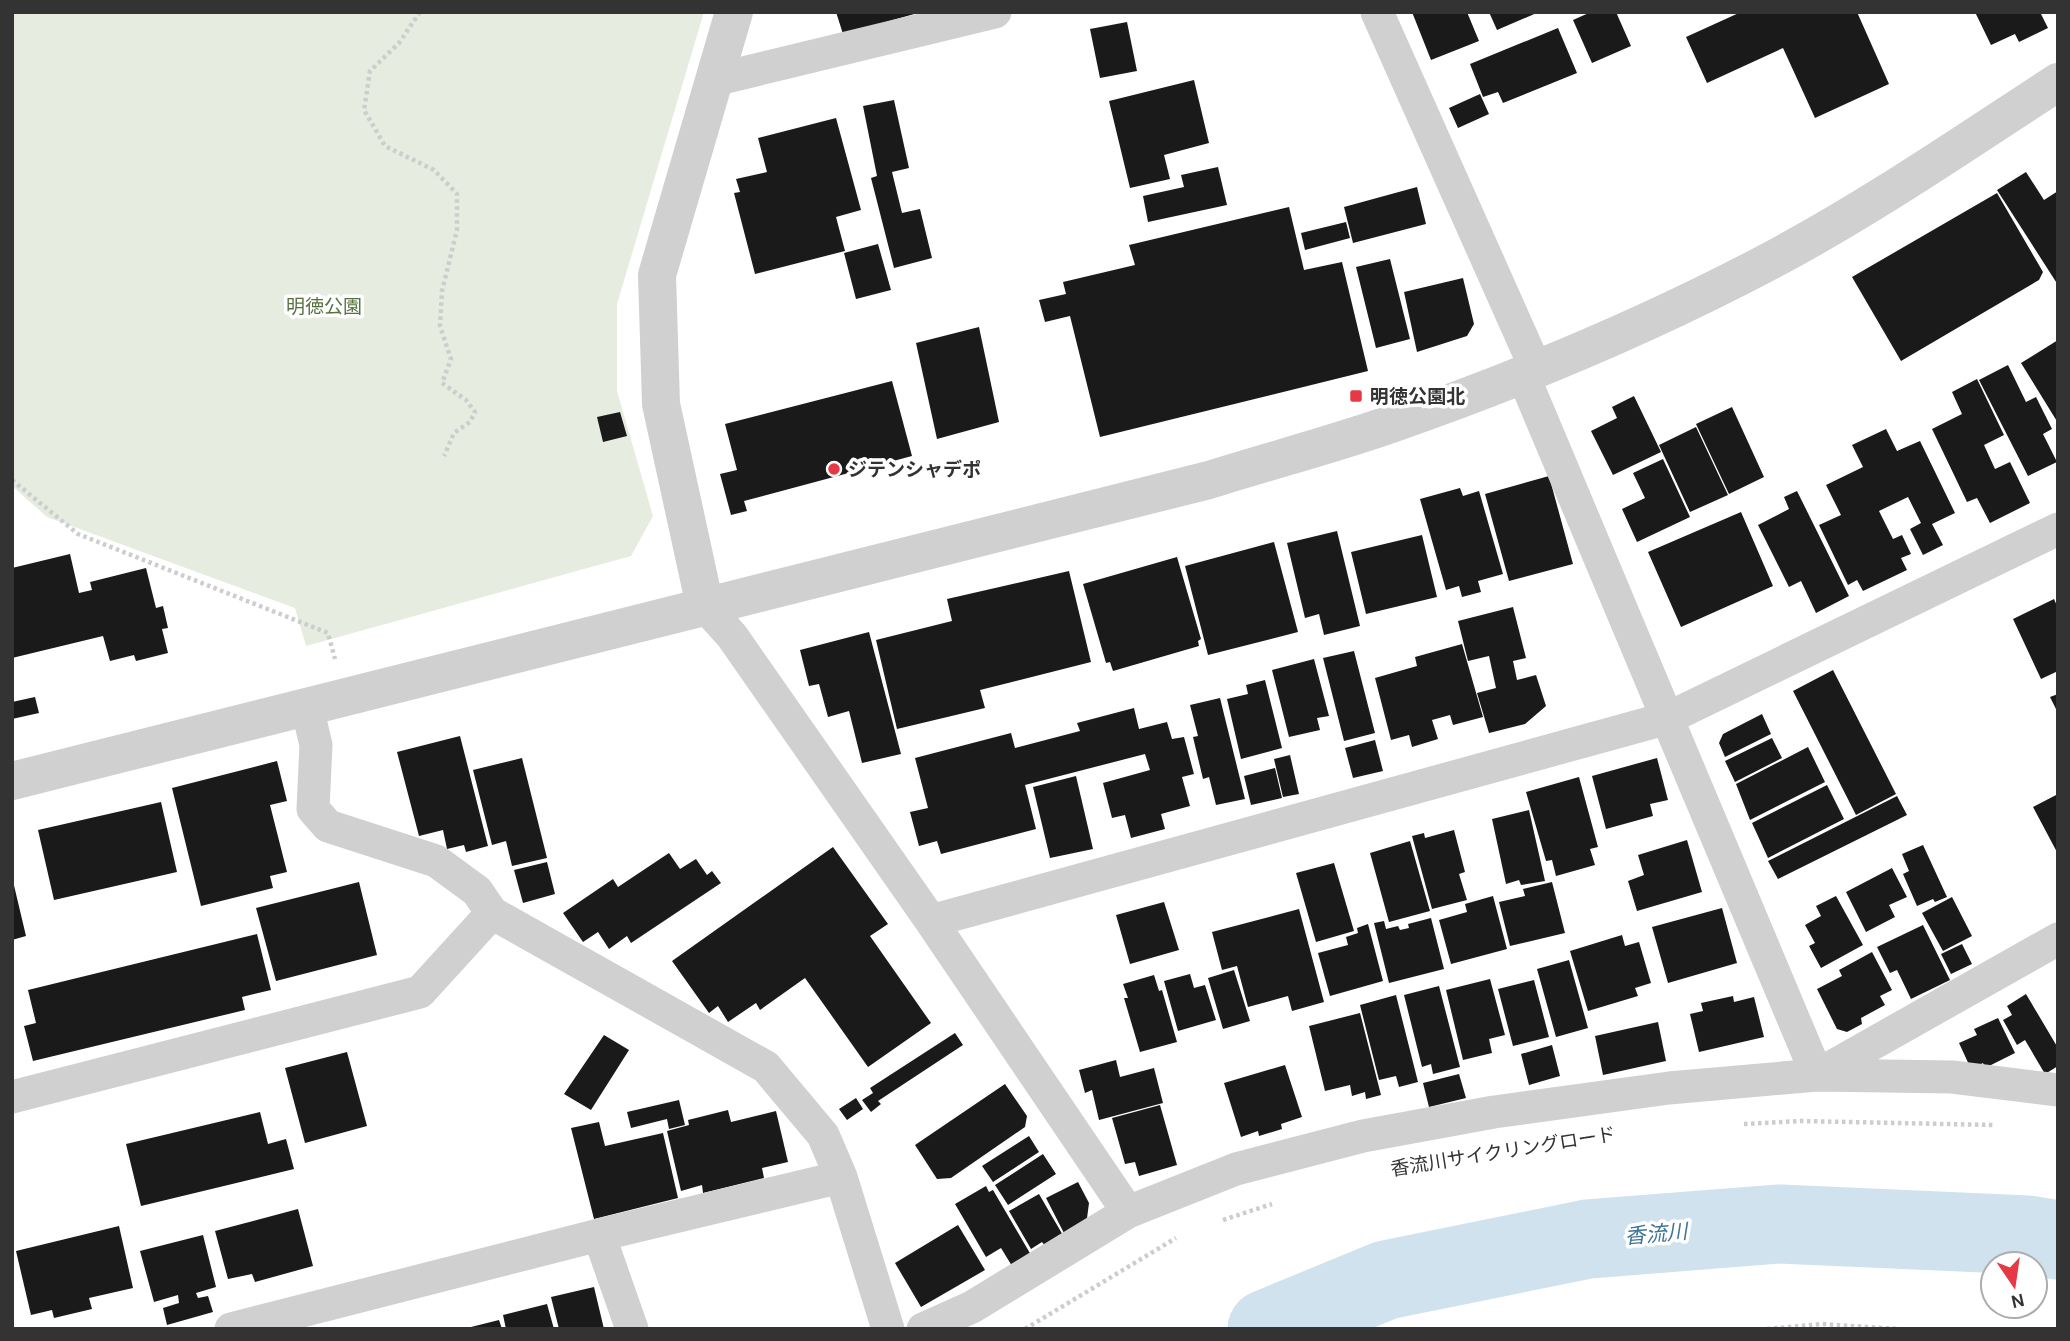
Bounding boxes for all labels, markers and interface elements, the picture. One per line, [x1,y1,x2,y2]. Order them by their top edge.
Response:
park label: 明徳公園 [286,296,362,318]
place label: 明徳公園北 [1370,386,1465,408]
marker: 明徳公園北 [1348,388,1364,404]
place label: ジテンシャデポ [848,459,981,481]
marker: ジテンシャデポ [826,461,842,477]
street label: 香流川サイクリングロード [1389,1123,1617,1181]
water label: 香流川 [1624,1219,1690,1249]
north arrow [1979,1250,2049,1320]
text: N [2008,1288,2027,1313]

